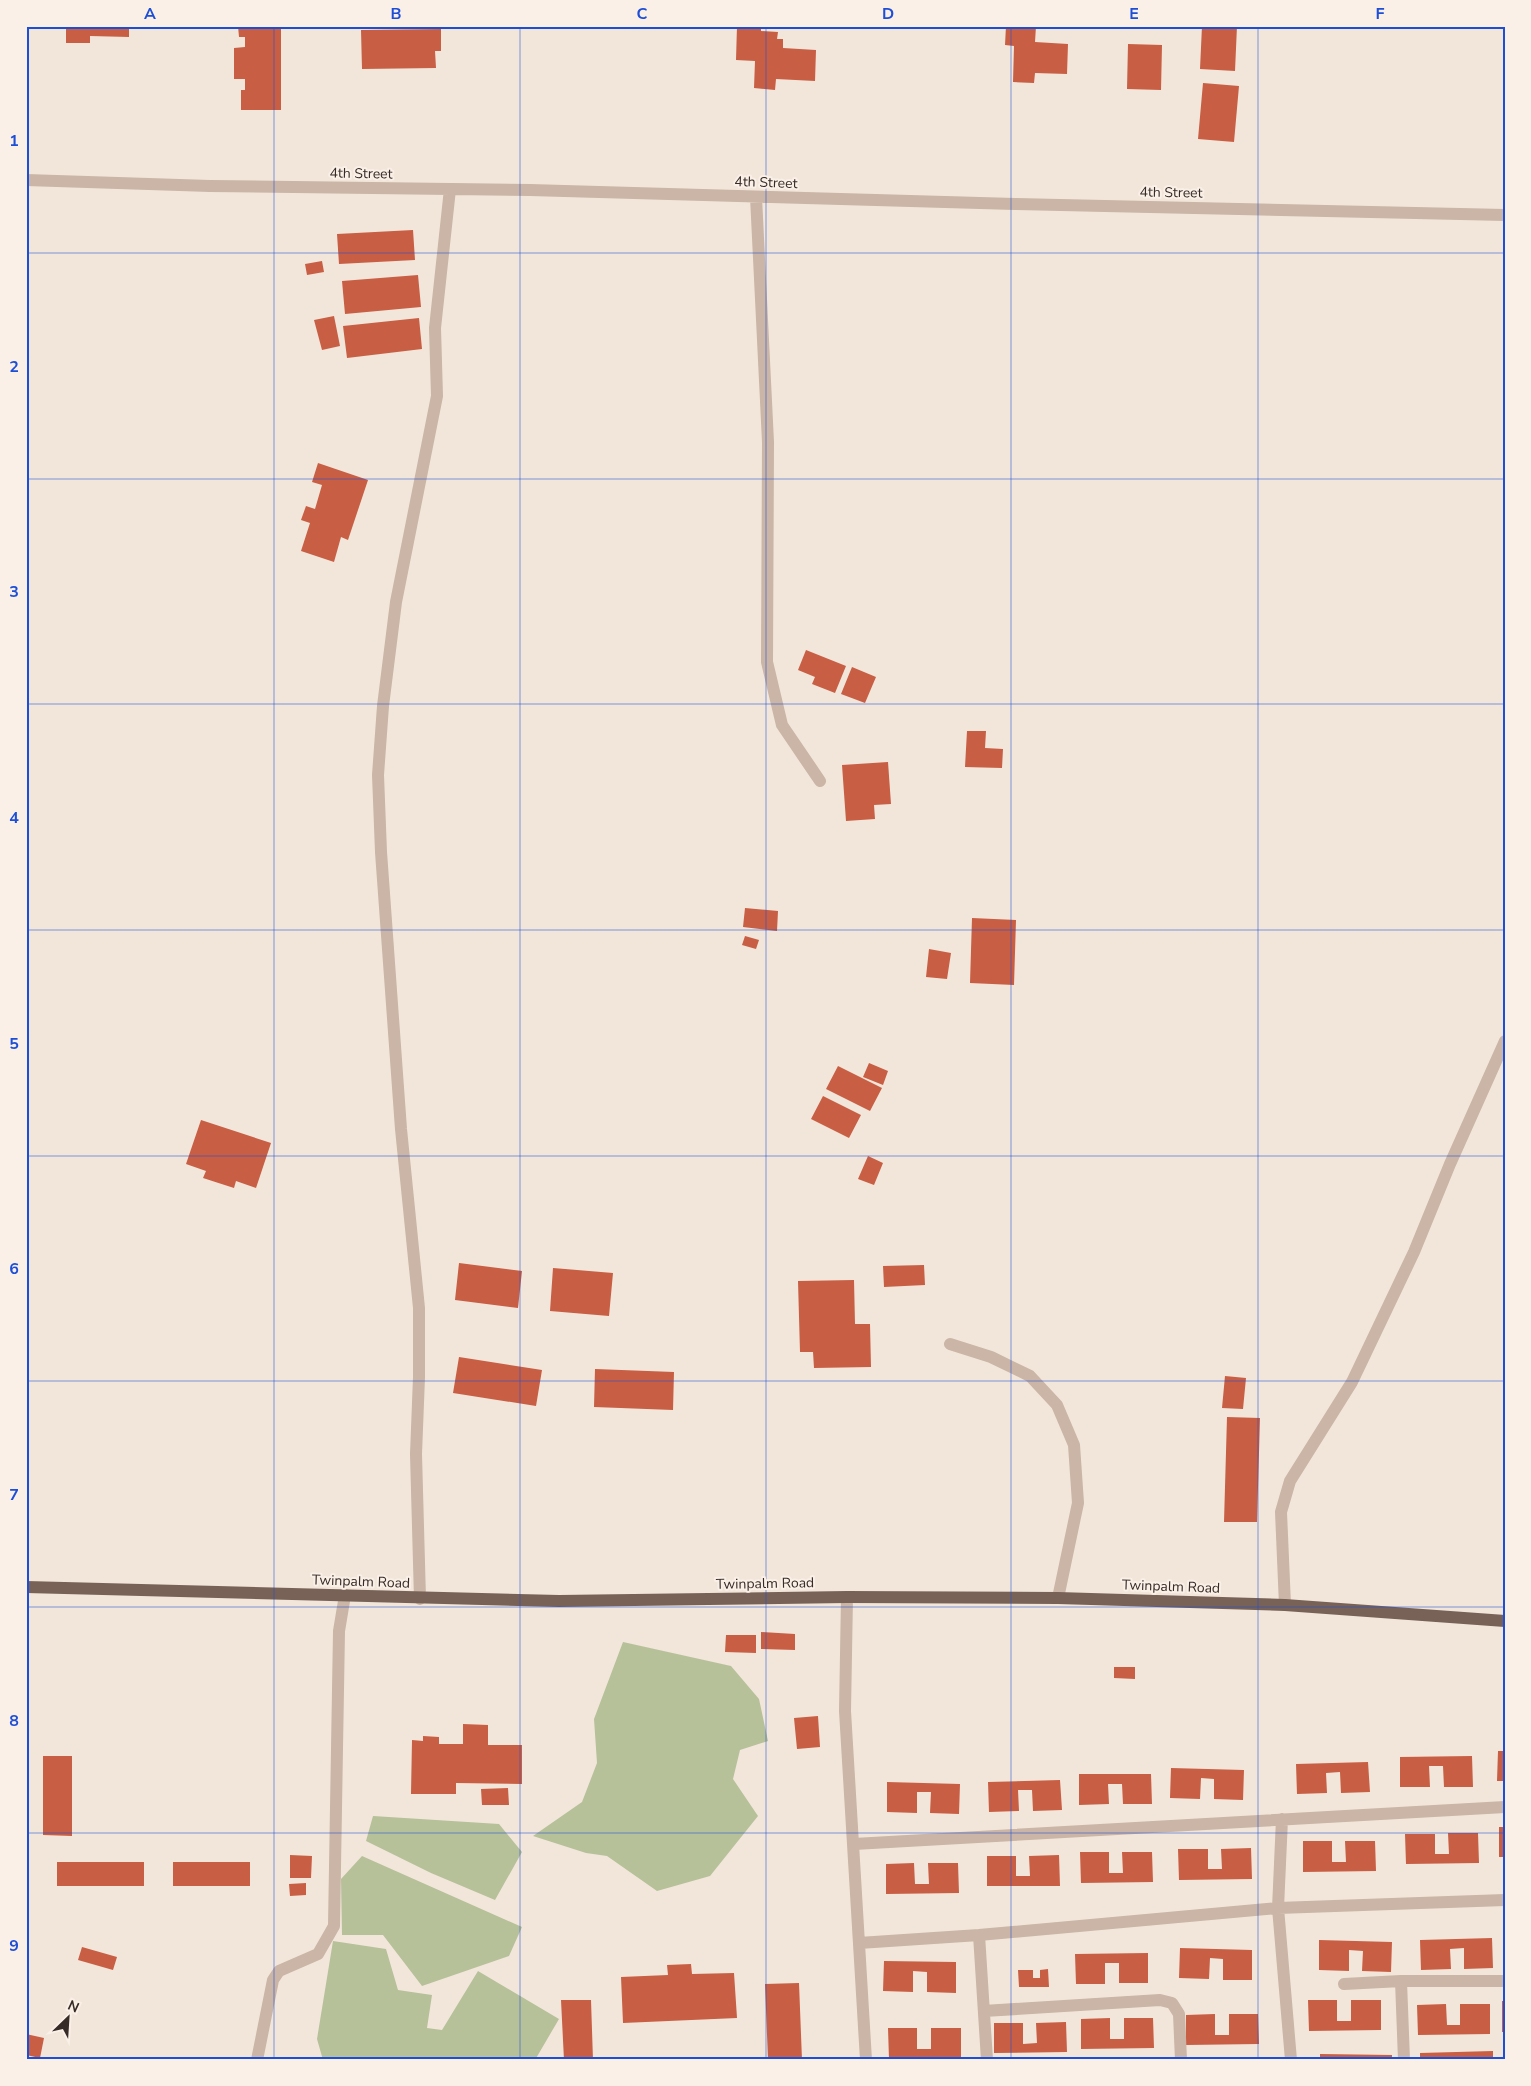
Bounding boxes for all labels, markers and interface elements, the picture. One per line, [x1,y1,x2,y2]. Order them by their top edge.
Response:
text: A [144,3,156,25]
text: B [390,3,402,25]
text: C [637,3,648,25]
text: D [882,3,894,25]
text: E [1129,3,1139,25]
text: F [1376,3,1385,25]
text: 1 [9,130,19,152]
street label: 4th Street [329,163,393,184]
street label: 4th Street [734,172,798,193]
street label: 4th Street [1139,182,1203,203]
text: 2 [9,356,19,378]
text: 3 [9,581,19,603]
text: 4 [9,807,19,829]
text: 5 [9,1033,19,1055]
text: 6 [9,1258,19,1280]
text: 7 [9,1484,19,1506]
street label: Twinpalm Road [311,1570,410,1593]
street label: Twinpalm Road [716,1573,814,1594]
street label: Twinpalm Road [1121,1575,1220,1598]
text: 8 [9,1710,19,1732]
text: 9 [9,1935,19,1957]
north arrow [42,1994,92,2044]
text: N [65,1996,82,2017]

